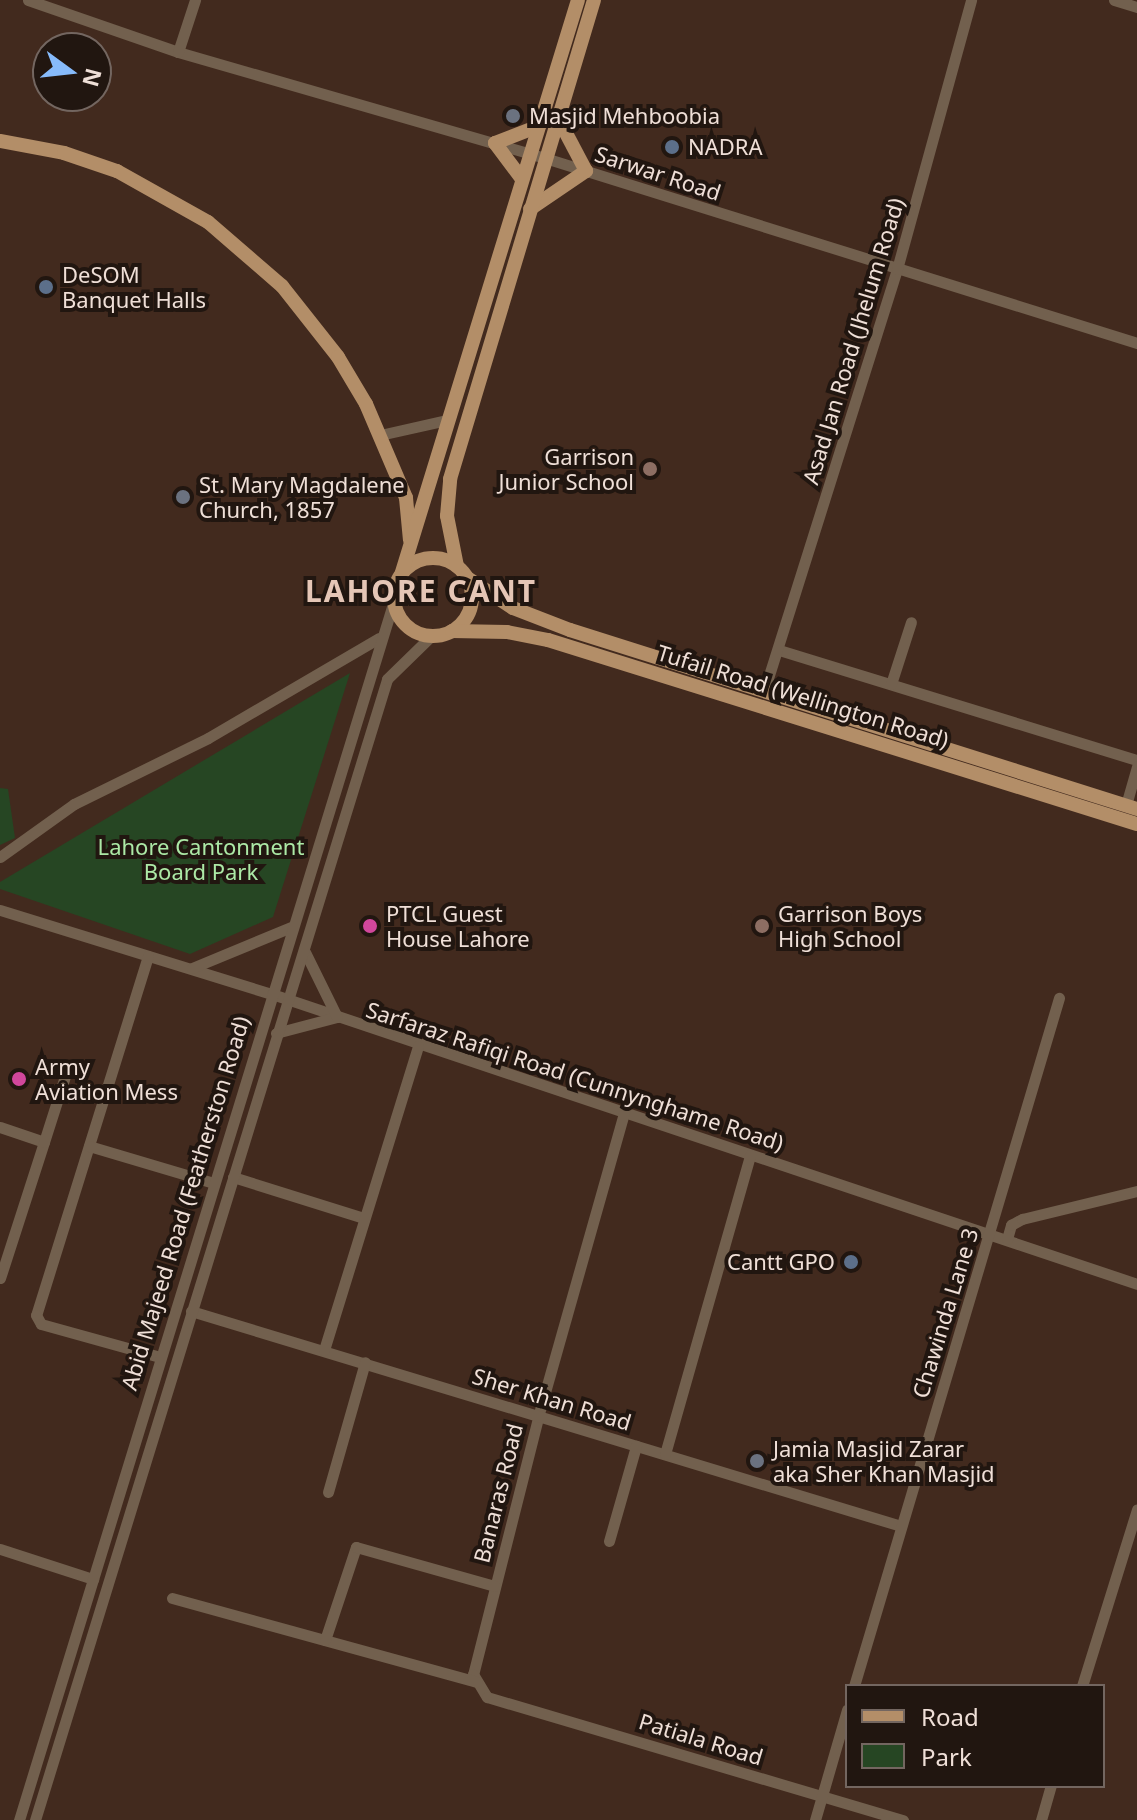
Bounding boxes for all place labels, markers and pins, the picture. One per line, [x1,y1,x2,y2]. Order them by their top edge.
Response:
place label: Masjid Mehboobia [529,103,720,129]
marker: Masjid Mehboobia [504,107,522,125]
place label: NADRA [688,134,763,160]
marker: NADRA [663,138,681,156]
place label: DeSOM Banquet Halls [62,261,206,312]
marker: DeSOM Banquet Halls [37,278,55,296]
place label: Garrison Junior School [498,443,634,494]
marker: Garrison Junior School [641,460,659,478]
place label: St. Mary Magdalene Church, 1857 [199,471,405,522]
marker: St. Mary Magdalene Church, 1857 [174,488,192,506]
place label: PTCL Guest House Lahore [386,900,530,952]
place label: Garrison Boys High School [778,900,922,952]
marker: PTCL Guest House Lahore [361,917,379,935]
marker: Garrison Boys High School [753,917,771,935]
place label: Army Aviation Mess [35,1053,178,1104]
marker: Army Aviation Mess [10,1070,28,1088]
place label: Cantt GPO [727,1249,835,1275]
marker: Cantt GPO [842,1253,860,1271]
place label: Jamia Masjid Zarar aka Sher Khan Masjid [773,1435,995,1486]
marker: Jamia Masjid Zarar aka Sher Khan Masjid [748,1452,766,1470]

